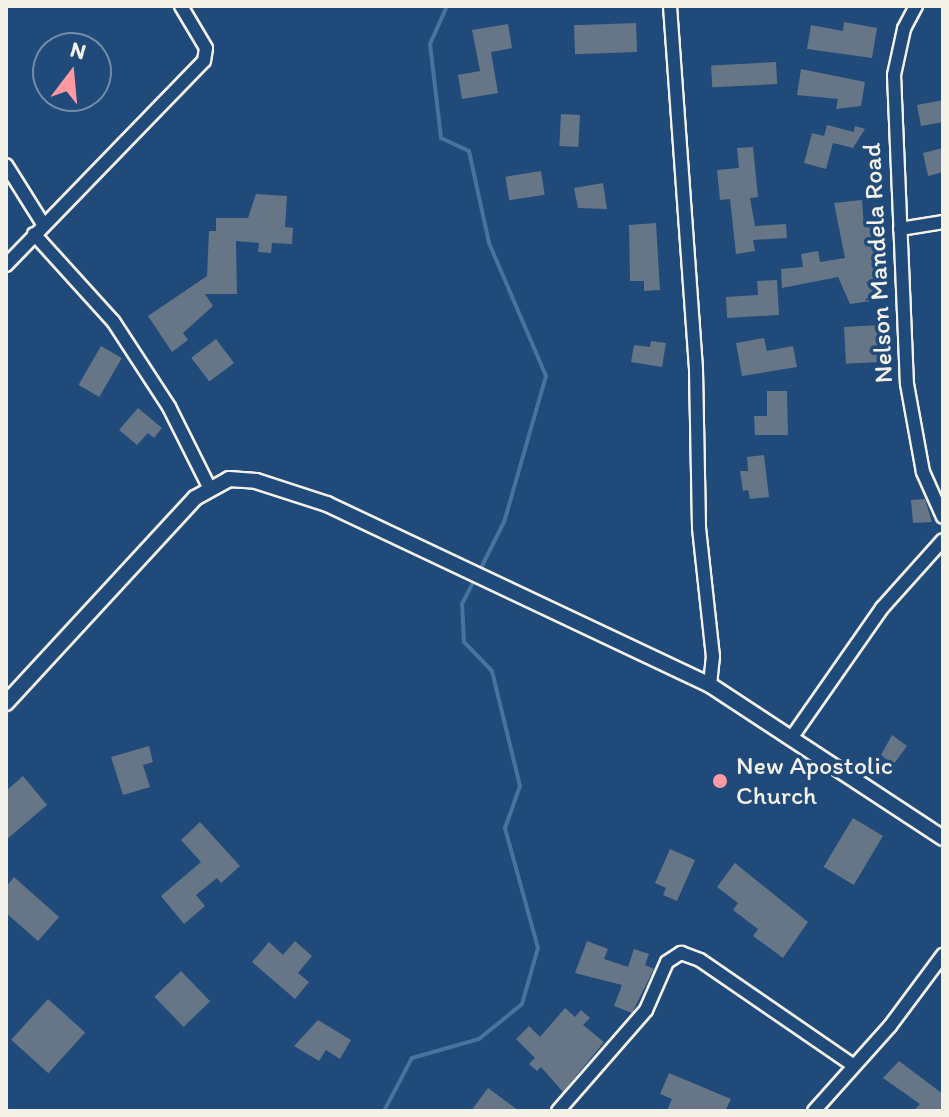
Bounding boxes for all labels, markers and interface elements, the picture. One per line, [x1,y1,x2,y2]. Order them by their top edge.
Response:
north arrow [32,32,112,112]
text: N [67,35,89,65]
street label: Nelson Mandela Road [856,142,900,384]
place label: New Apostolic Church [736,750,894,812]
marker: New Apostolic Church [711,772,729,790]

